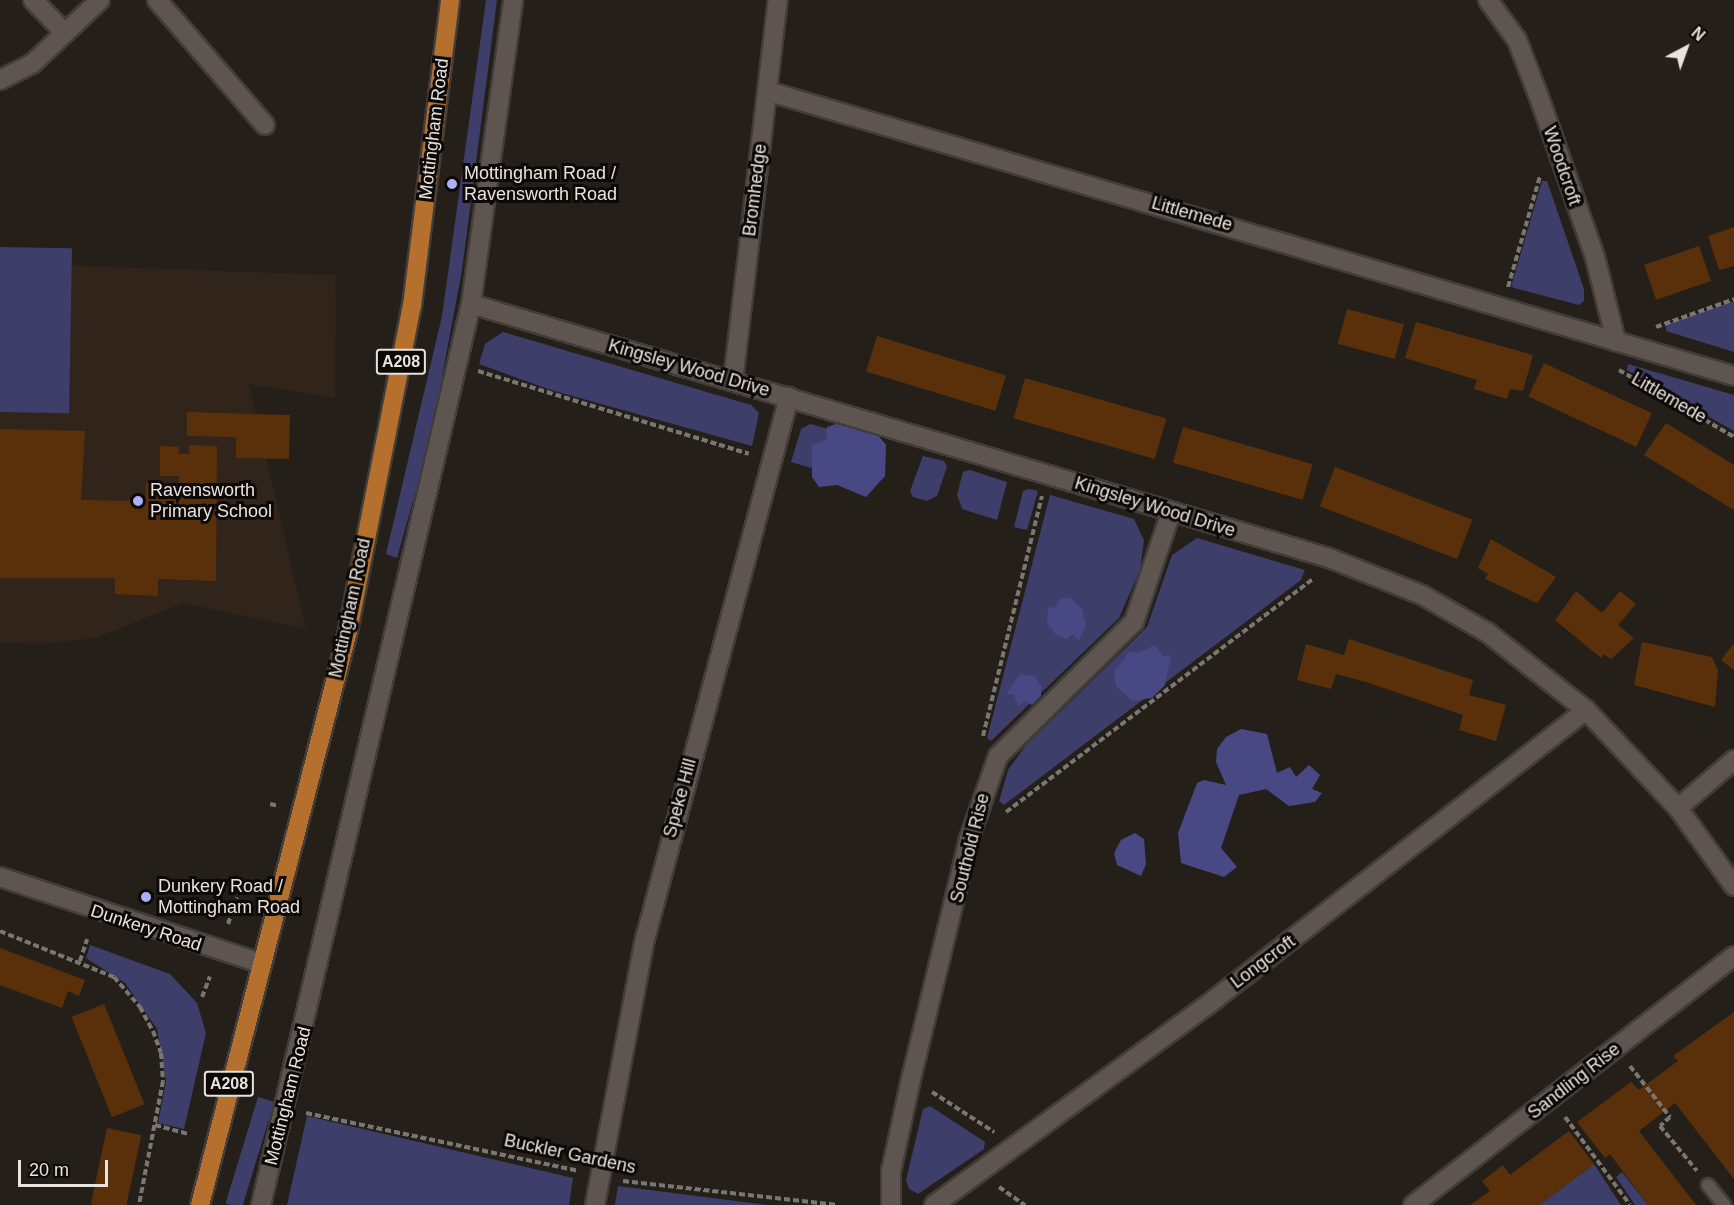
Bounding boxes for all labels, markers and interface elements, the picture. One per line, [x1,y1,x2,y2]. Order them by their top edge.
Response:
north arrow [1656,18,1716,78]
text: N [1688,24,1708,44]
street label: Mottingham Road [415,57,453,201]
street label: Woodcroft [1538,124,1586,208]
street label: Bromhedge [739,143,771,237]
place label: Mottingham Road / Ravensworth Road [464,163,617,206]
marker: Mottingham Road / Ravensworth Road [445,177,459,191]
street label: Littlemede [1149,192,1235,236]
street label: Kingsley Wood Drive [606,335,772,401]
road number: A208 [376,349,426,375]
street label: Littlemede [1628,368,1710,428]
street label: Kingsley Wood Drive [1072,472,1238,542]
place label: Ravensworth Primary School [150,480,272,522]
marker: Ravensworth Primary School [131,494,145,508]
street label: Mottingham Road [325,536,375,680]
street label: Speke Hill [659,756,701,840]
street label: Southold Rise [946,791,994,905]
place label: Dunkery Road / Mottingham Road [158,876,300,918]
marker: Dunkery Road / Mottingham Road [139,890,153,904]
street label: Dunkery Road [88,900,204,956]
street label: Longcroft [1227,931,1299,993]
street label: Mottingham Road [260,1024,316,1168]
street label: Sandling Rise [1524,1038,1624,1124]
road number: A208 [204,1071,254,1097]
street label: Buckler Gardens [502,1129,638,1179]
scale bar [21,1148,111,1186]
text: 20 m [29,1160,69,1180]

